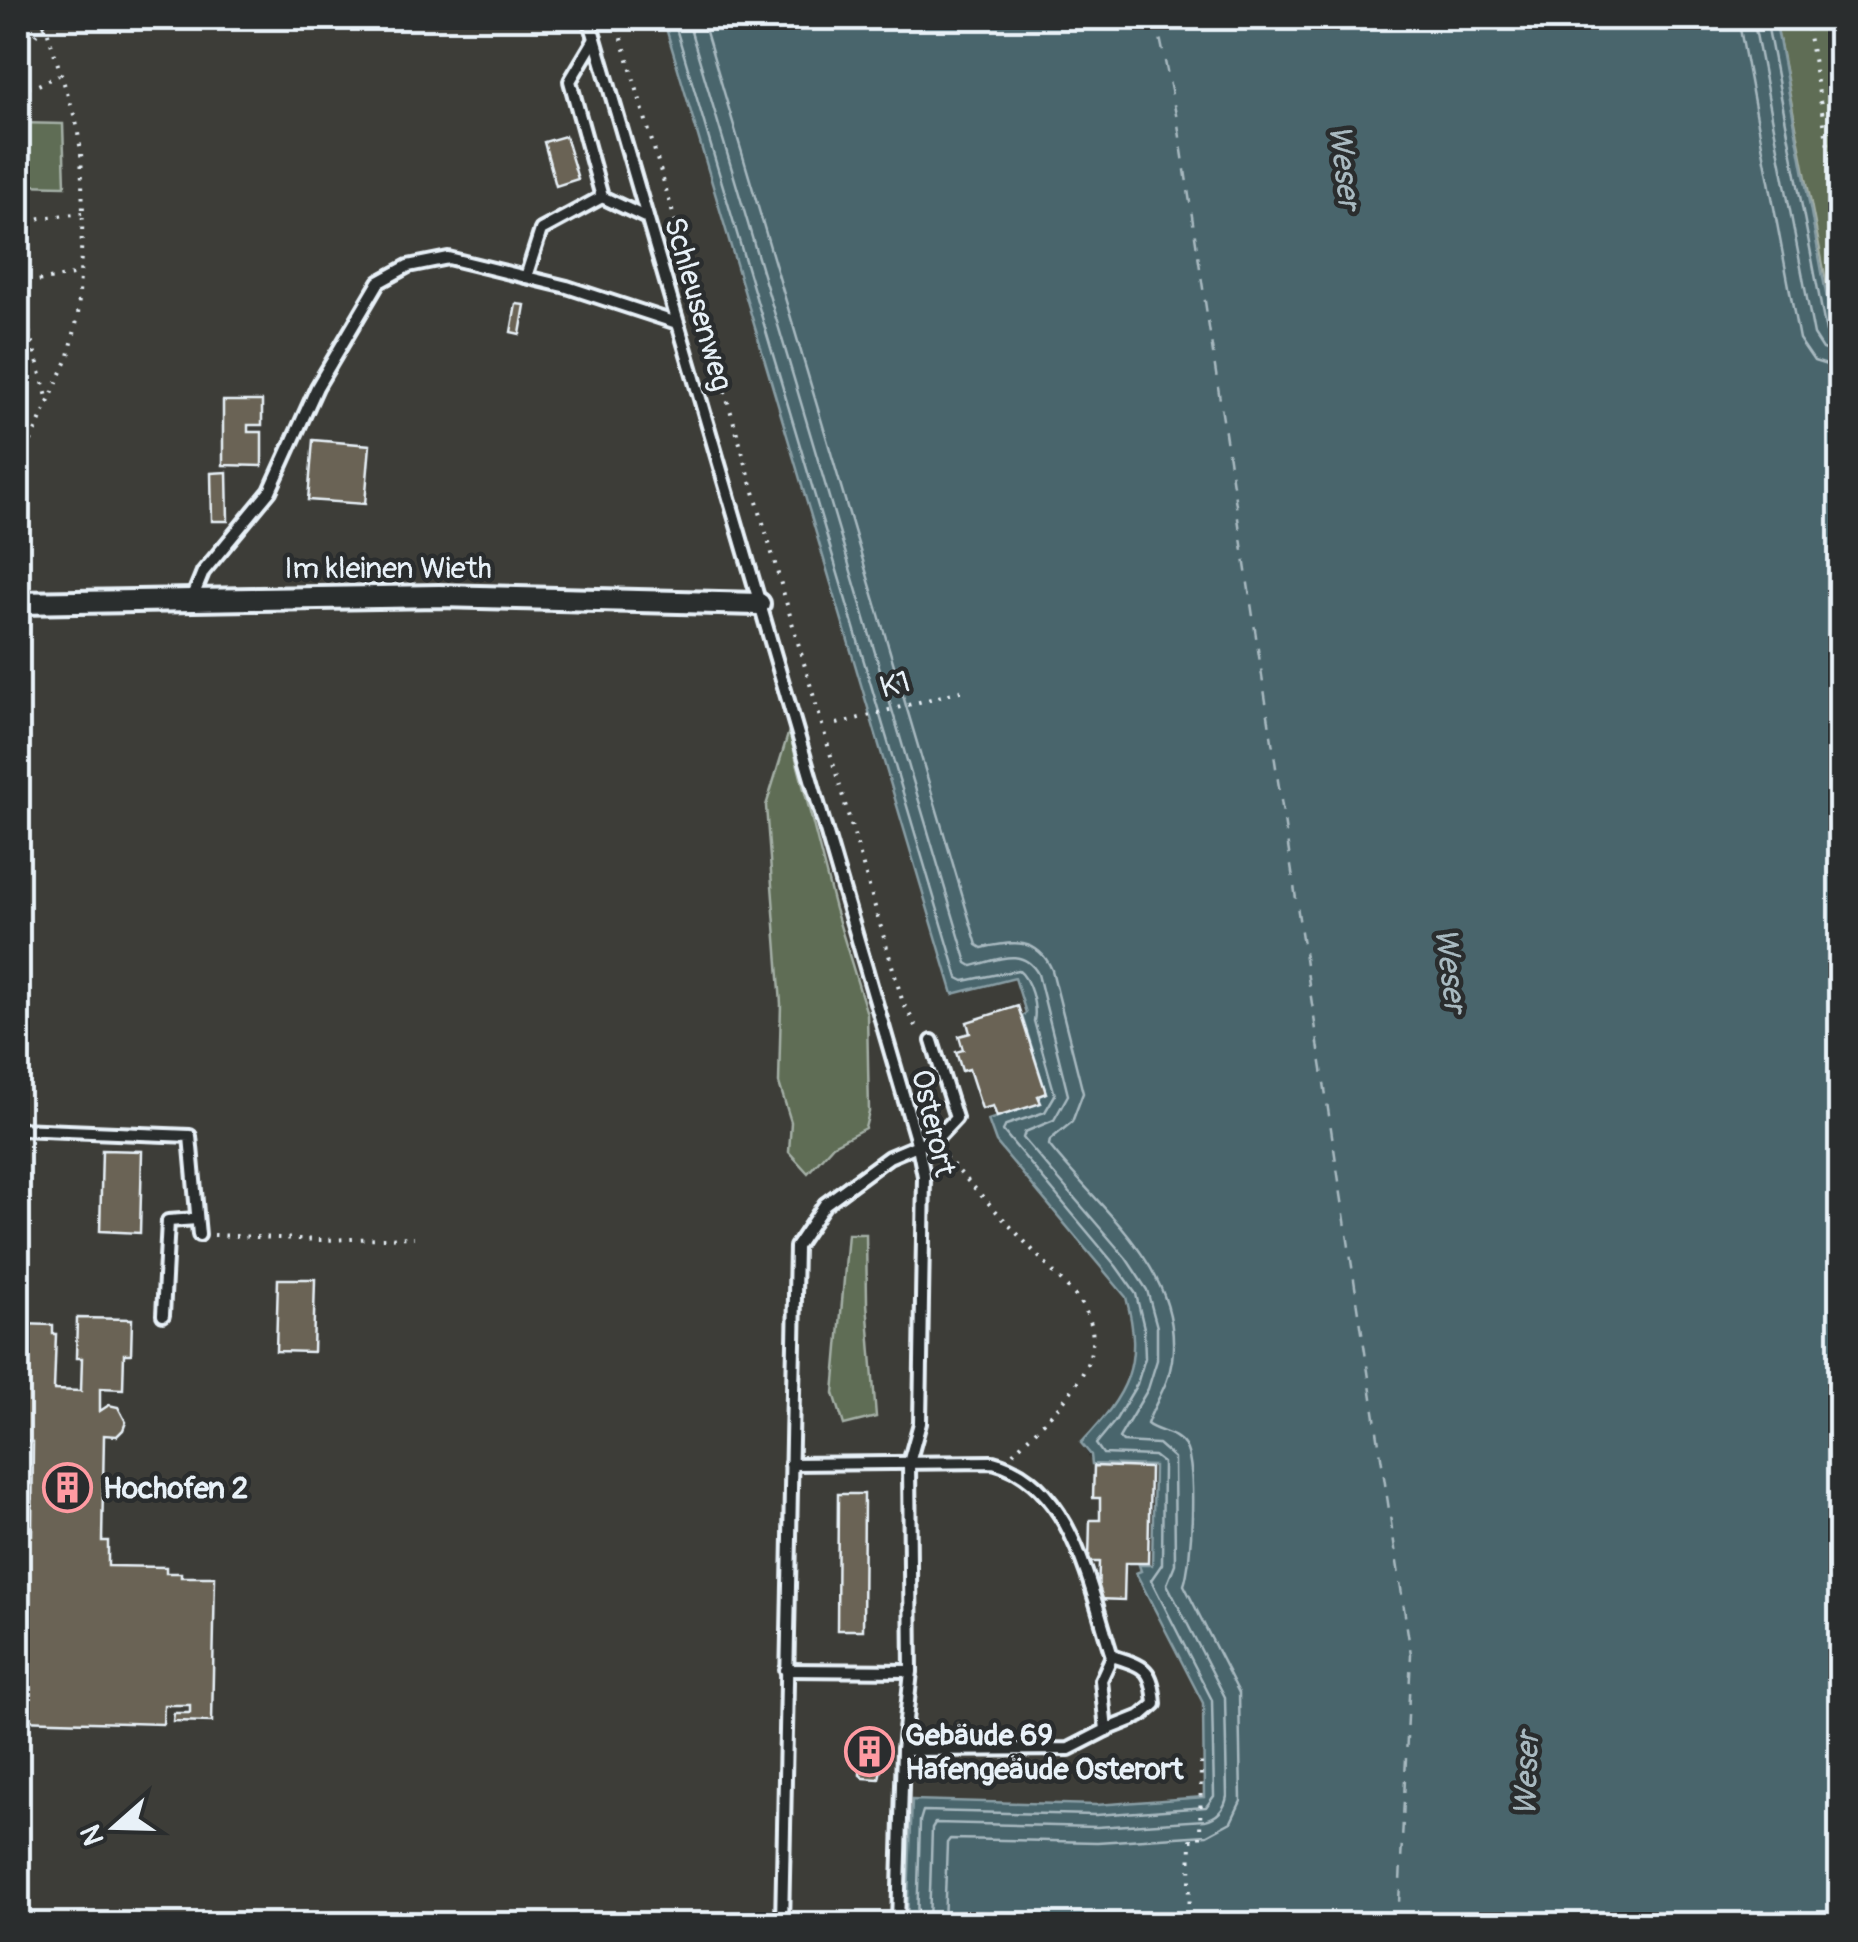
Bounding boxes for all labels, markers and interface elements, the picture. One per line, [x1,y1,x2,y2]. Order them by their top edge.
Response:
water label: Weser [1319,123,1369,215]
street label: Schleusenweg [656,213,740,395]
street label: Im kleinen Wieth [284,550,492,587]
street label: K1 [876,663,914,707]
water label: Weser [1425,926,1475,1018]
street label: Osterort [903,1066,963,1181]
building icon: Hochofen 2 [42,1462,94,1514]
place label: Hochofen 2 [103,1470,248,1507]
place label: Gebäude 69 Hafengeäude Osterort [905,1717,1184,1788]
building icon: Gebäude 69 Hafengeäude Osterort [844,1726,896,1778]
water label: Weser [1506,1727,1549,1817]
north arrow [65,1777,165,1877]
text: N [73,1820,113,1850]

